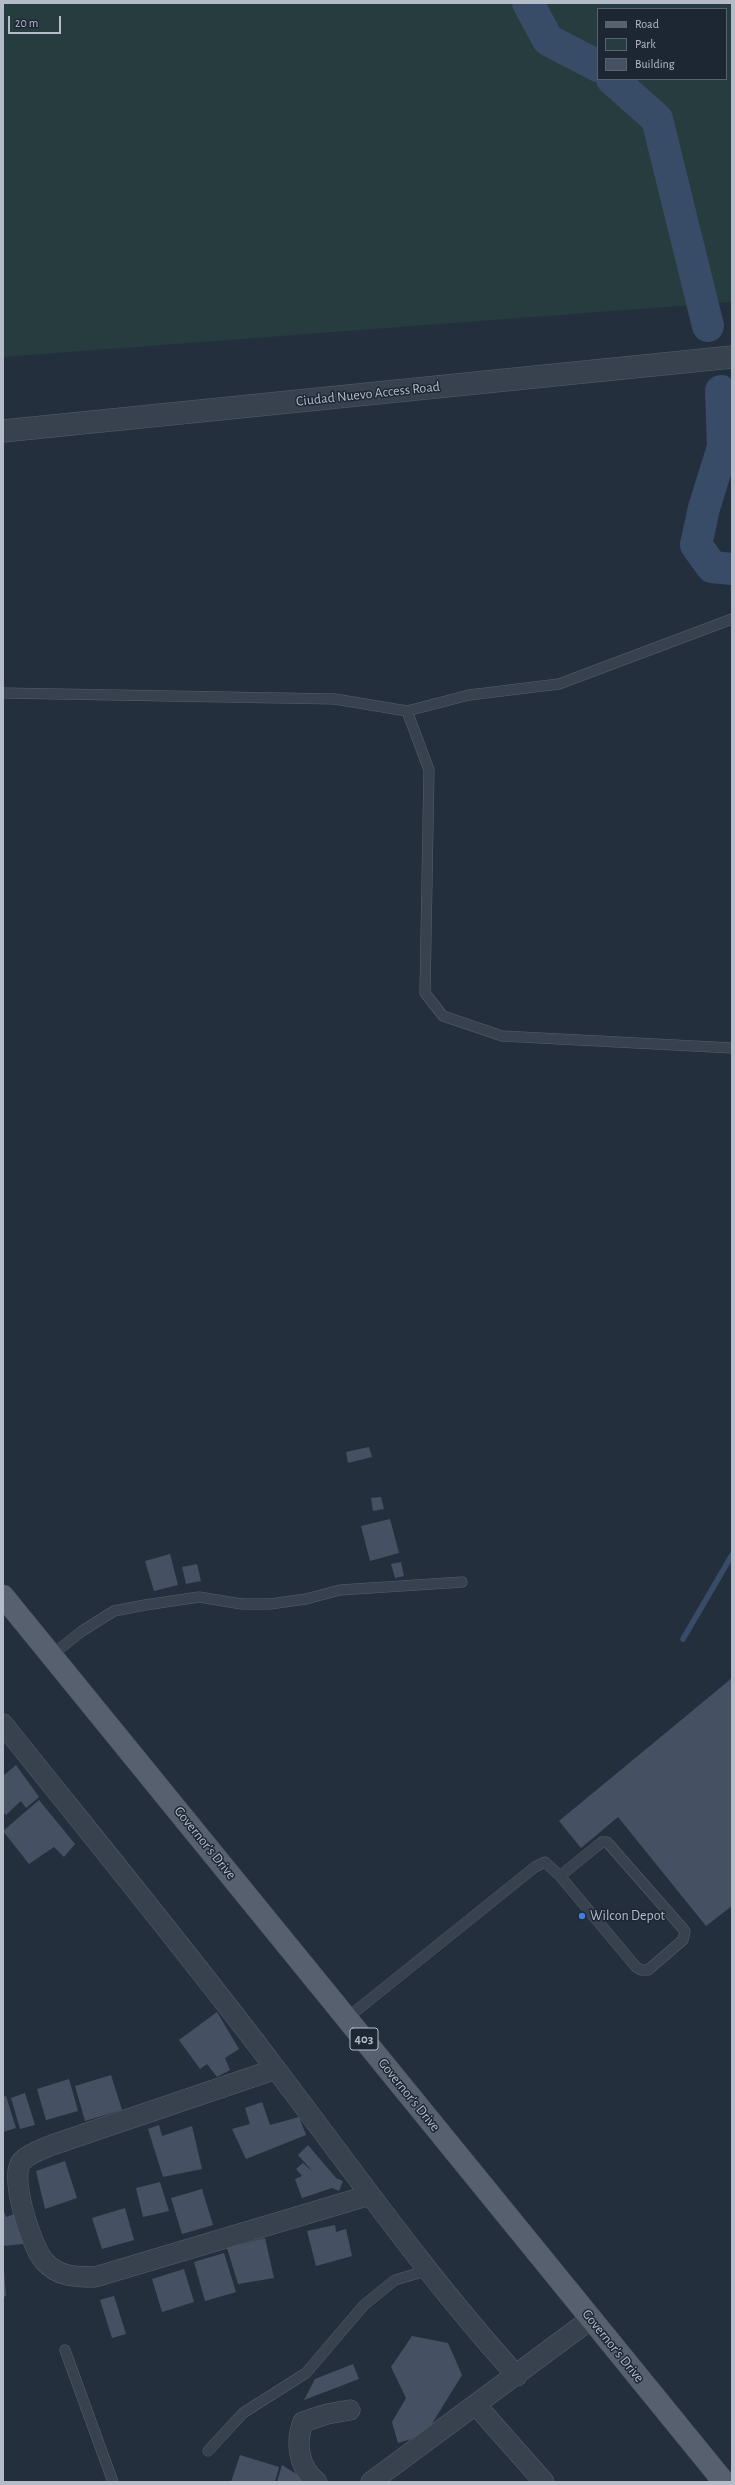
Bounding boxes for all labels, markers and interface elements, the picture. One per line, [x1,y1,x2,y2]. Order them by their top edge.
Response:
scale bar [10,8,63,34]
legend [597,8,727,80]
text: 20 m [15,17,38,29]
text: Road [635,18,659,30]
text: Park [635,38,656,50]
text: Building [635,58,675,70]
street label: Ciudad Nuevo Access Road [295,378,441,410]
street label: Governor's Drive [170,1803,240,1883]
place label: Wilcon Depot [590,1908,665,1924]
marker: Wilcon Depot [577,1911,587,1921]
road number: 403 [350,2028,378,2050]
street label: Governor's Drive [374,2055,444,2135]
street label: Governor's Drive [578,2306,648,2386]

